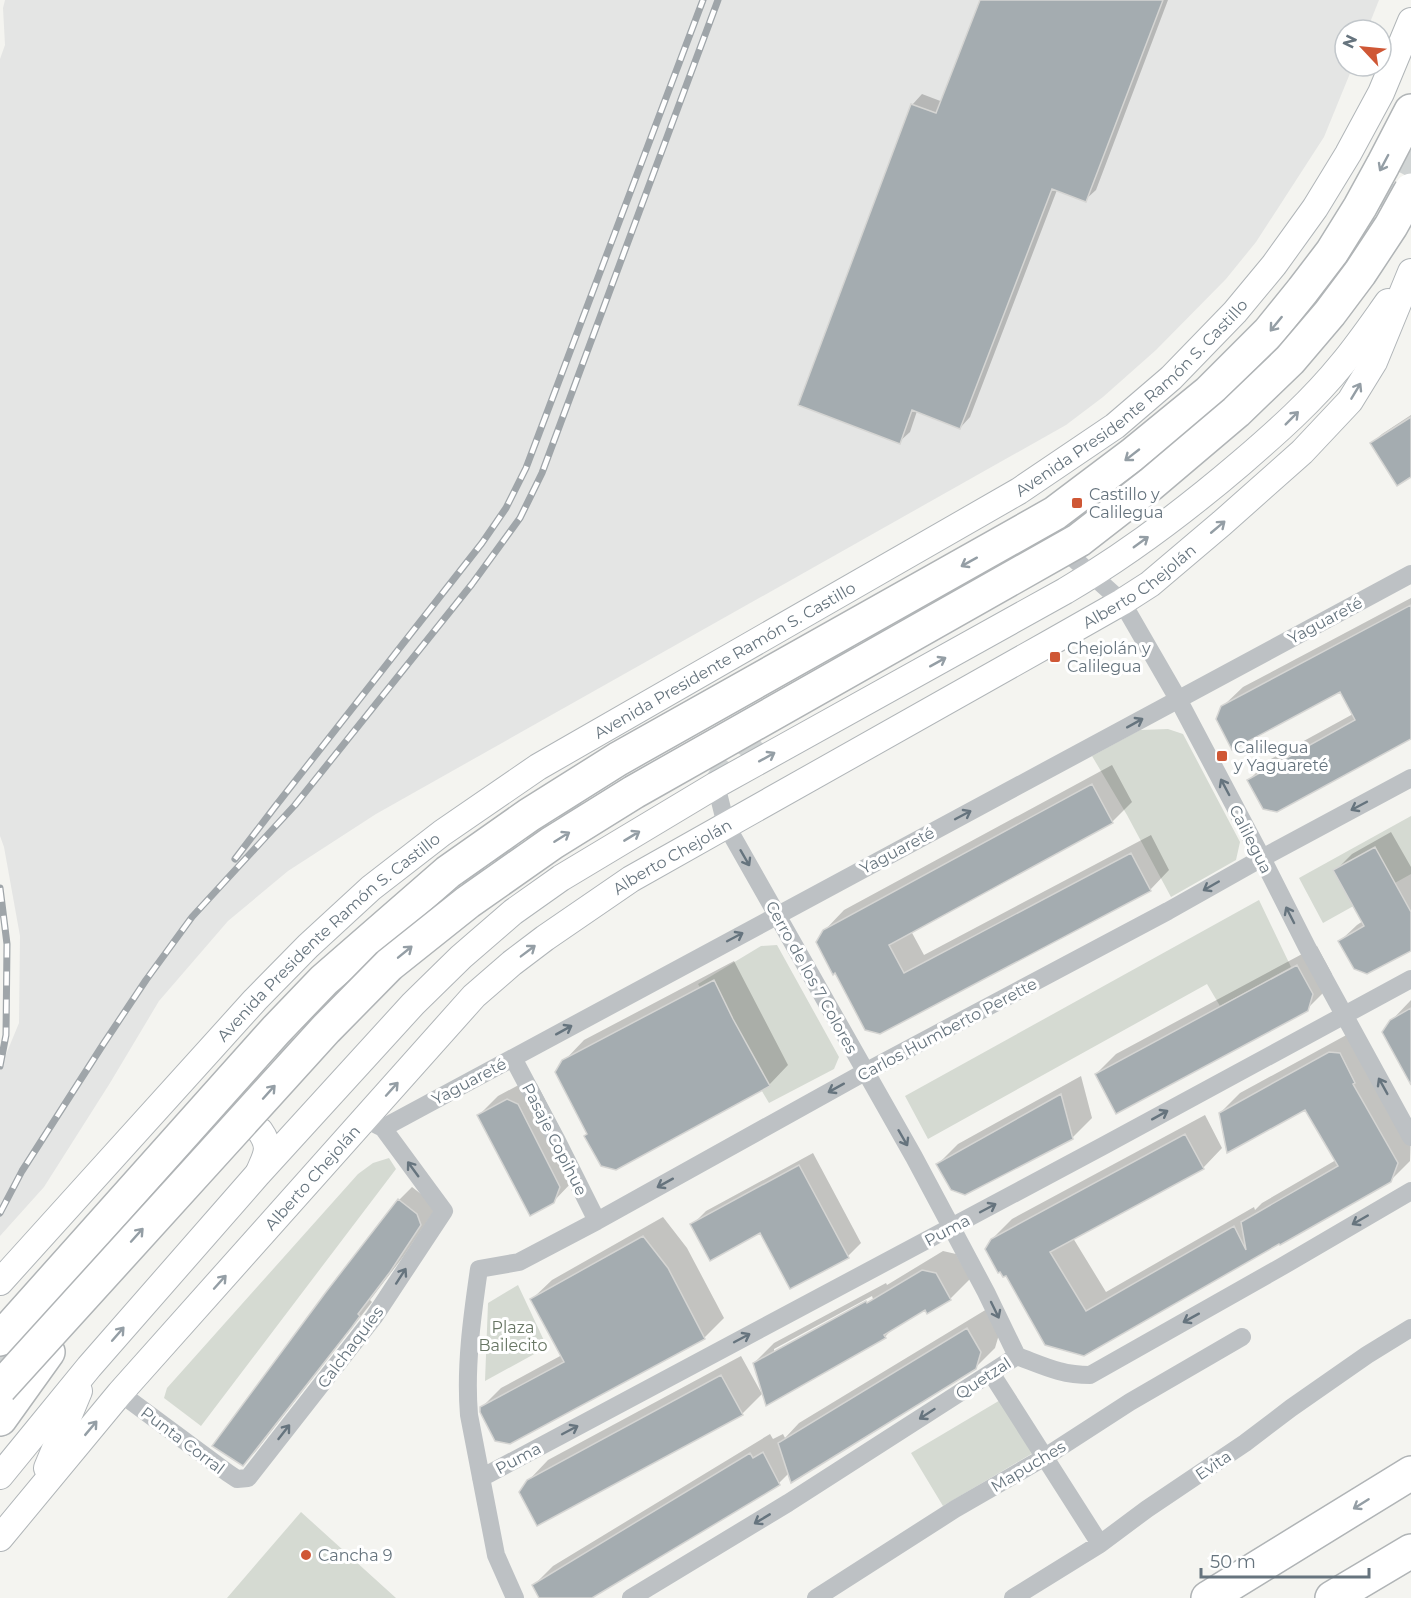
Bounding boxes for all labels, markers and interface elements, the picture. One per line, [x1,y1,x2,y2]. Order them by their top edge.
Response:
north arrow [1333,18,1393,78]
text: N [1339,32,1361,52]
one-way arrow [1378,154,1390,172]
street label: Avenida Presidente Ramón S. Castillo [1012,295,1252,501]
one-way arrow [1269,316,1282,332]
one-way arrow [1351,383,1363,400]
one-way arrow [1284,411,1299,426]
one-way arrow [1124,449,1140,462]
place label: Castillo y Calilegua [1089,485,1163,522]
marker: Castillo y Calilegua [1070,496,1084,510]
one-way arrow [1210,521,1226,534]
one-way arrow [1133,535,1149,548]
street label: Alberto Chejolán [1079,540,1200,632]
one-way arrow [961,556,978,568]
street label: Avenida Presidente Ramón S. Castillo [591,578,859,743]
street label: Yaguareté [1285,593,1366,648]
place label: Chejolán y Calilegua [1067,639,1151,676]
marker: Chejolán y Calilegua [1048,650,1062,664]
one-way arrow [928,656,946,667]
one-way arrow [1126,717,1143,729]
place label: Calilegua y Yaguareté [1233,738,1328,775]
marker: Calilegua y Yaguareté [1215,749,1229,763]
one-way arrow [758,751,775,763]
one-way arrow [1219,779,1230,797]
one-way arrow [1351,801,1369,812]
street label: Calilegua [1225,802,1276,877]
one-way arrow [953,809,971,820]
street label: Alberto Chejolán [609,815,735,899]
street label: Yaguareté [857,823,938,878]
street label: Avenida Presidente Ramón S. Castillo [213,829,444,1045]
one-way arrow [623,829,640,841]
one-way arrow [553,831,570,843]
one-way arrow [740,849,751,867]
one-way arrow [1203,881,1220,893]
street label: Cerro de los 7 Colores [762,898,861,1057]
one-way arrow [1284,906,1295,924]
one-way arrow [726,931,744,942]
one-way arrow [520,944,536,957]
one-way arrow [397,946,413,959]
street label: Carlos Humberto Perette [854,974,1040,1085]
one-way arrow [555,1024,572,1036]
street label: Yaguareté [429,1054,510,1109]
one-way arrow [1377,1078,1389,1095]
street label: Pasaje Copihue [518,1080,591,1199]
one-way arrow [385,1082,399,1097]
one-way arrow [828,1082,845,1094]
one-way arrow [262,1084,276,1099]
one-way arrow [1151,1109,1168,1121]
street label: Alberto Chejolán [261,1121,364,1234]
one-way arrow [897,1129,909,1146]
one-way arrow [407,1161,420,1177]
one-way arrow [657,1178,675,1189]
one-way arrow [979,1202,997,1213]
street label: Puma [921,1211,973,1250]
one-way arrow [1352,1215,1369,1227]
one-way arrow [130,1228,144,1243]
one-way arrow [395,1268,407,1285]
one-way arrow [213,1275,227,1290]
one-way arrow [989,1301,1001,1319]
street label: Calchaquíes [313,1303,387,1392]
one-way arrow [1183,1312,1200,1324]
park label: Plaza Bailecito [478,1318,548,1355]
one-way arrow [111,1327,125,1342]
one-way arrow [732,1332,750,1343]
street label: Quetzal [952,1353,1015,1403]
street label: Punta Corral [137,1403,228,1478]
one-way arrow [918,1408,935,1421]
one-way arrow [84,1421,98,1436]
one-way arrow [278,1424,291,1440]
one-way arrow [561,1424,578,1436]
street label: Mapuches [988,1437,1069,1496]
street label: Puma [492,1439,544,1478]
street label: Evita [1192,1447,1235,1484]
one-way arrow [1353,1498,1370,1510]
one-way arrow [754,1513,771,1525]
scale bar [1201,1541,1369,1579]
place label: Cancha 9 [318,1546,393,1565]
marker: Cancha 9 [299,1548,313,1562]
text: 50 m [1210,1551,1256,1573]

